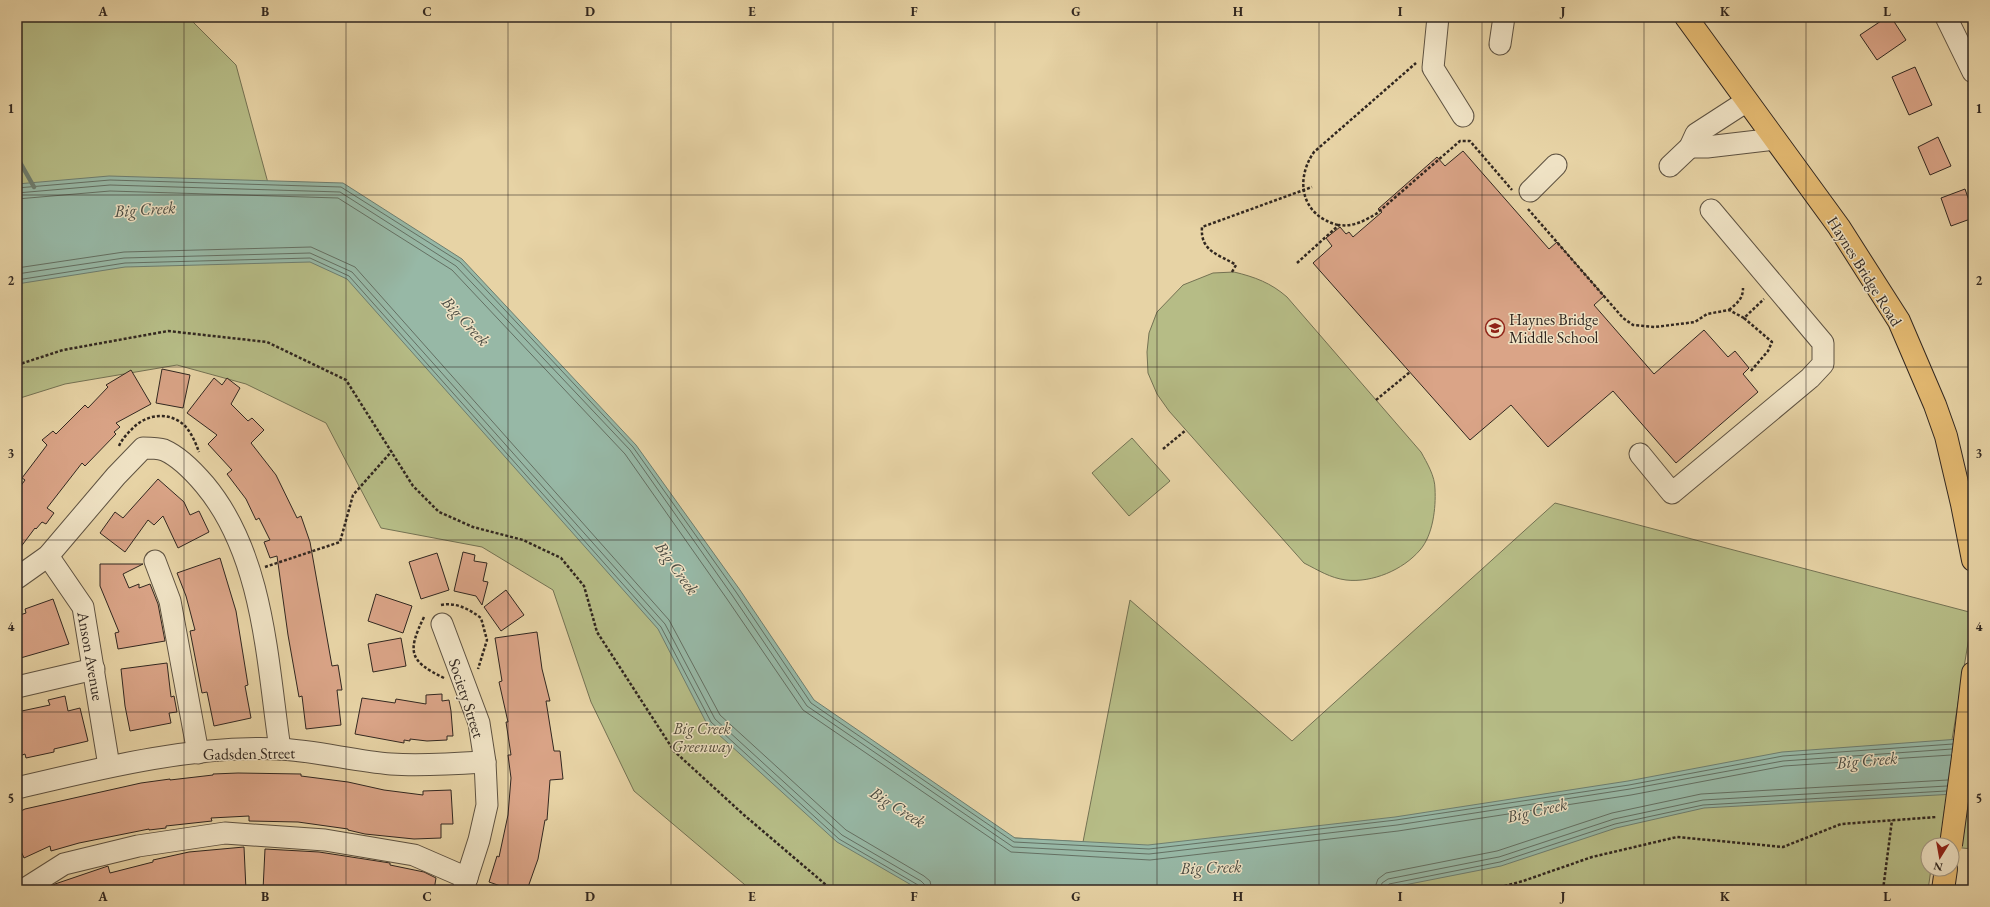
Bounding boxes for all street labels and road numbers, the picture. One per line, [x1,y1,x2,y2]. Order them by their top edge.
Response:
street label: Haynes Bridge Road [1822,212,1907,331]
street label: Anson Avenue [72,609,109,702]
street label: Society Street [444,656,489,741]
street label: Gadsden Street [203,742,295,765]

